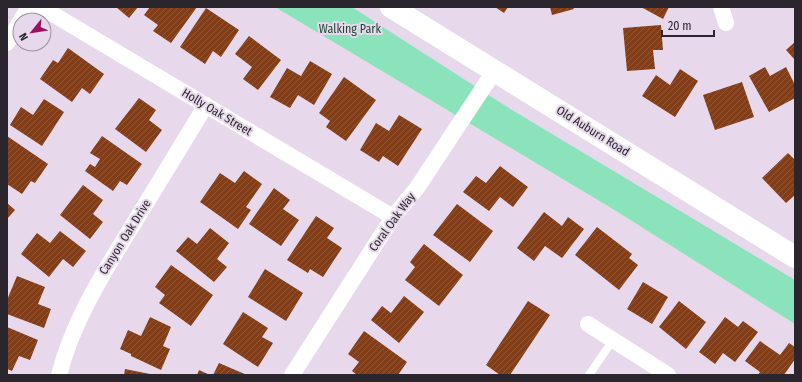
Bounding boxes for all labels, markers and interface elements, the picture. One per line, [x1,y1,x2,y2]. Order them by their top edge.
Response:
north arrow [12,12,52,52]
scale bar [662,12,714,38]
text: 20 m [668,19,692,33]
park label: Walking Park [319,22,382,36]
text: N [16,31,31,43]
street label: Holly Oak Street [179,86,255,138]
street label: Old Auburn Road [554,103,632,159]
street label: Coral Oak Way [366,189,418,254]
street label: Canyon Oak Drive [96,197,154,277]

